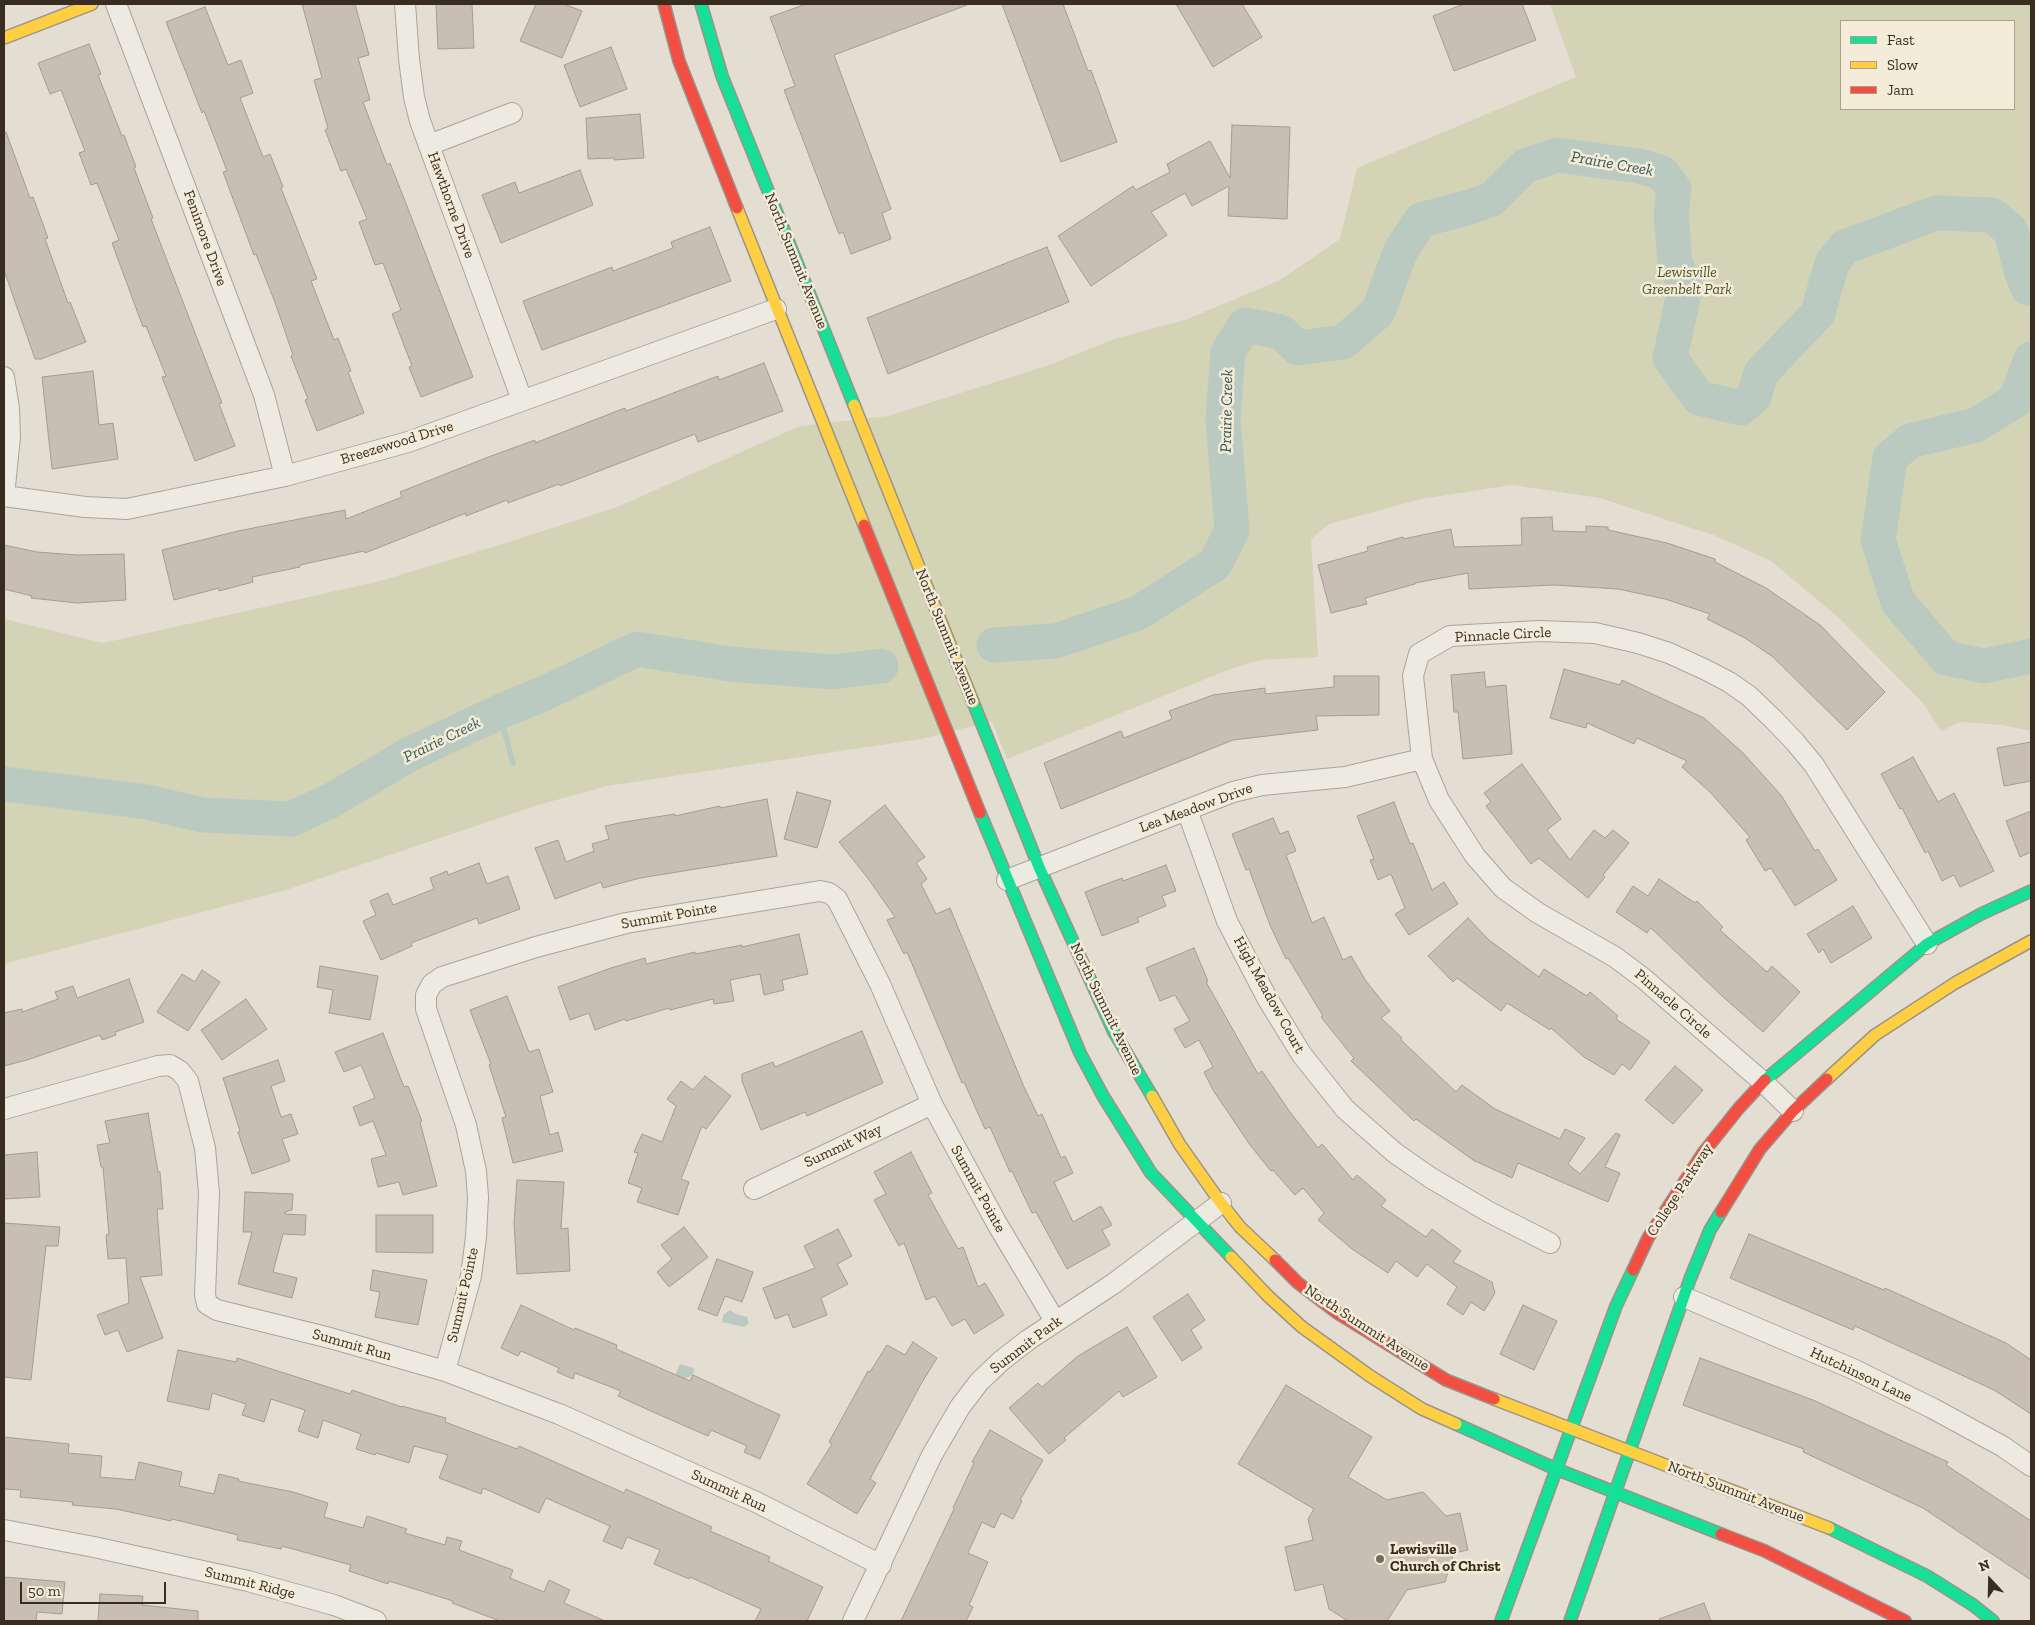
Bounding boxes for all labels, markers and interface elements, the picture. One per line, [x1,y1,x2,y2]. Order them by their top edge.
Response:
legend [1840,20,2015,110]
text: Fast [1887,31,1915,49]
text: Slow [1887,56,1918,74]
text: Jam [1887,81,1914,99]
water label: Prairie Creek [1569,147,1655,181]
street label: Hawthorne Drive [423,149,479,261]
street label: Fenimore Drive [179,188,231,288]
street label: North Summit Avenue [760,190,832,332]
park label: Lewisville Greenbelt Park [1642,264,1732,299]
water label: Prairie Creek [1217,369,1237,453]
street label: Breezewood Drive [338,417,456,469]
street label: North Summit Avenue [911,566,983,708]
street label: Pinnacle Circle [1454,623,1552,647]
water label: Prairie Creek [400,713,484,767]
street label: Lea Meadow Drive [1137,779,1255,837]
street label: Summit Pointe [620,899,718,933]
street label: High Meadow Court [1229,933,1309,1057]
street label: North Summit Avenue [1066,940,1146,1078]
street label: Pinnacle Circle [1631,965,1715,1043]
street label: Summit Way [801,1120,885,1172]
street label: College Parkway [1643,1140,1717,1240]
street label: Summit Pointe [947,1142,1009,1236]
street label: Summit Pointe [443,1246,483,1344]
street label: North Summit Avenue [1301,1281,1433,1375]
street label: Summit Park [987,1312,1065,1378]
street label: Summit Run [310,1325,394,1365]
street label: Hutchinson Lane [1807,1344,1915,1406]
street label: North Summit Avenue [1665,1458,1807,1526]
street label: Summit Run [688,1466,770,1516]
place label: Lewisville Church of Christ [1390,1541,1500,1576]
marker: Lewisville Church of Christ [1374,1553,1386,1565]
north arrow [1965,1555,2015,1605]
text: N [1976,1556,1992,1575]
street label: Summit Ridge [203,1563,297,1603]
scale bar [22,1572,169,1604]
text: 50 m [28,1582,61,1600]

